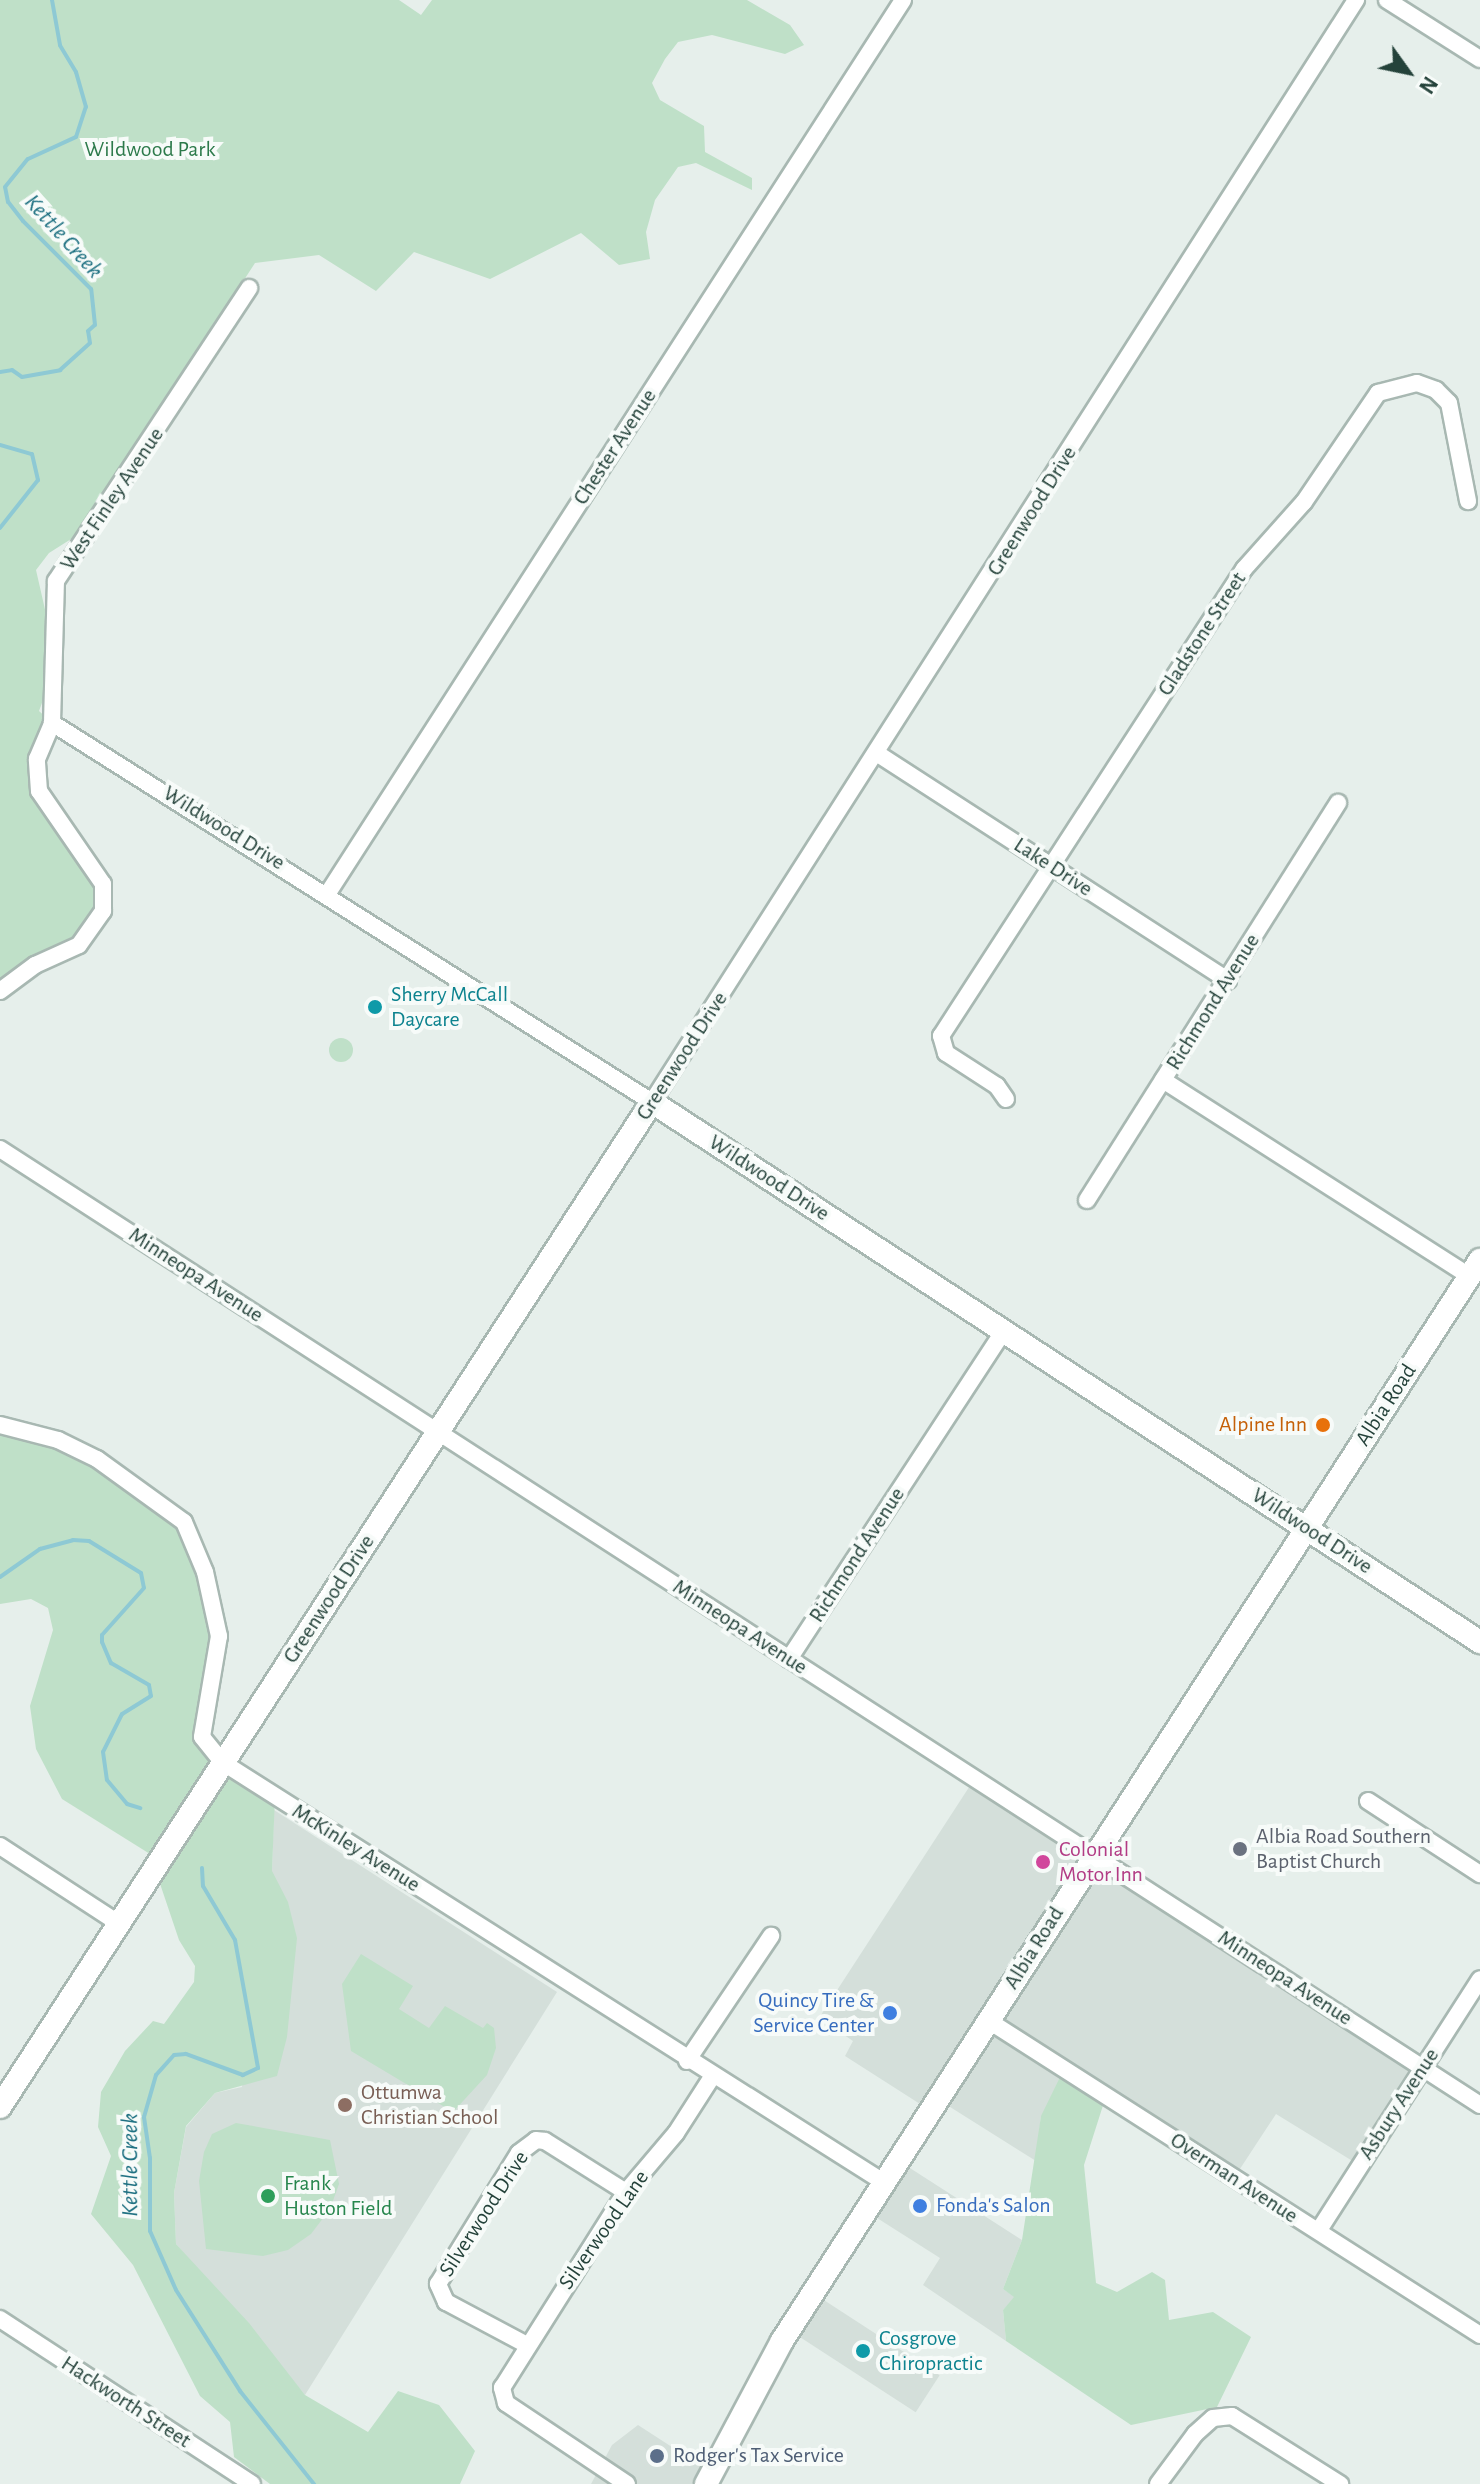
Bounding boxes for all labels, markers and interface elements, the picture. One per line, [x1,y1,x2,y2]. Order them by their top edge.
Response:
north arrow [1368,32,1448,112]
text: N [1415,73,1442,97]
park label: Wildwood Park [85,137,215,163]
water label: Kettle Creek [18,189,108,285]
street label: Chester Avenue [568,384,662,510]
street label: West Finley Avenue [54,423,170,575]
street label: Greenwood Drive [982,441,1082,581]
street label: Gladstone Street [1152,567,1252,701]
street label: Wildwood Drive [158,780,290,876]
street label: Lake Drive [1009,832,1097,902]
street label: Richmond Avenue [1160,929,1266,1075]
place label: Sherry McCall Daycare [391,981,508,1032]
street label: Greenwood Drive [631,987,733,1125]
marker: Sherry McCall Daycare [366,998,384,1016]
street label: Wildwood Drive [704,1129,834,1227]
street label: Minneopa Avenue [124,1222,268,1328]
street label: Albia Road [1350,1359,1422,1451]
place label: Alpine Inn [1219,1412,1307,1438]
marker: Alpine Inn [1314,1416,1332,1434]
street label: Richmond Avenue [803,1482,911,1628]
street label: Wildwood Drive [1247,1482,1377,1580]
street label: Greenwood Drive [278,1530,380,1668]
street label: Minneopa Avenue [668,1574,812,1680]
street label: McKinley Avenue [287,1798,425,1898]
place label: Albia Road Southern Baptist Church [1256,1823,1431,1874]
place label: Colonial Motor Inn [1059,1836,1143,1888]
marker: Albia Road Southern Baptist Church [1231,1840,1249,1858]
marker: Colonial Motor Inn [1034,1853,1052,1871]
street label: Albia Road [998,1902,1070,1994]
street label: Minneopa Avenue [1213,1925,1357,2031]
place label: Quincy Tire & Service Center [753,1987,874,2038]
marker: Quincy Tire & Service Center [881,2004,899,2022]
street label: Asbury Avenue [1353,2043,1445,2165]
place label: Ottumwa Christian School [361,2079,498,2130]
marker: Ottumwa Christian School [336,2096,354,2114]
water label: Kettle Creek [117,2113,145,2217]
street label: Overman Avenue [1165,2127,1303,2229]
street label: Silverwood Drive [434,2146,534,2282]
street label: Silverwood Lane [553,2165,655,2295]
place label: Frank Huston Field [284,2170,392,2222]
marker: Frank Huston Field [259,2187,277,2205]
place label: Fonda's Salon [936,2193,1051,2219]
marker: Fonda's Salon [911,2197,929,2215]
place label: Cosgrove Chiropractic [879,2325,982,2376]
marker: Cosgrove Chiropractic [854,2342,872,2360]
street label: Hackworth Street [56,2350,196,2454]
place label: Rodger's Tax Service [673,2443,844,2469]
marker: Rodger's Tax Service [648,2447,666,2465]

